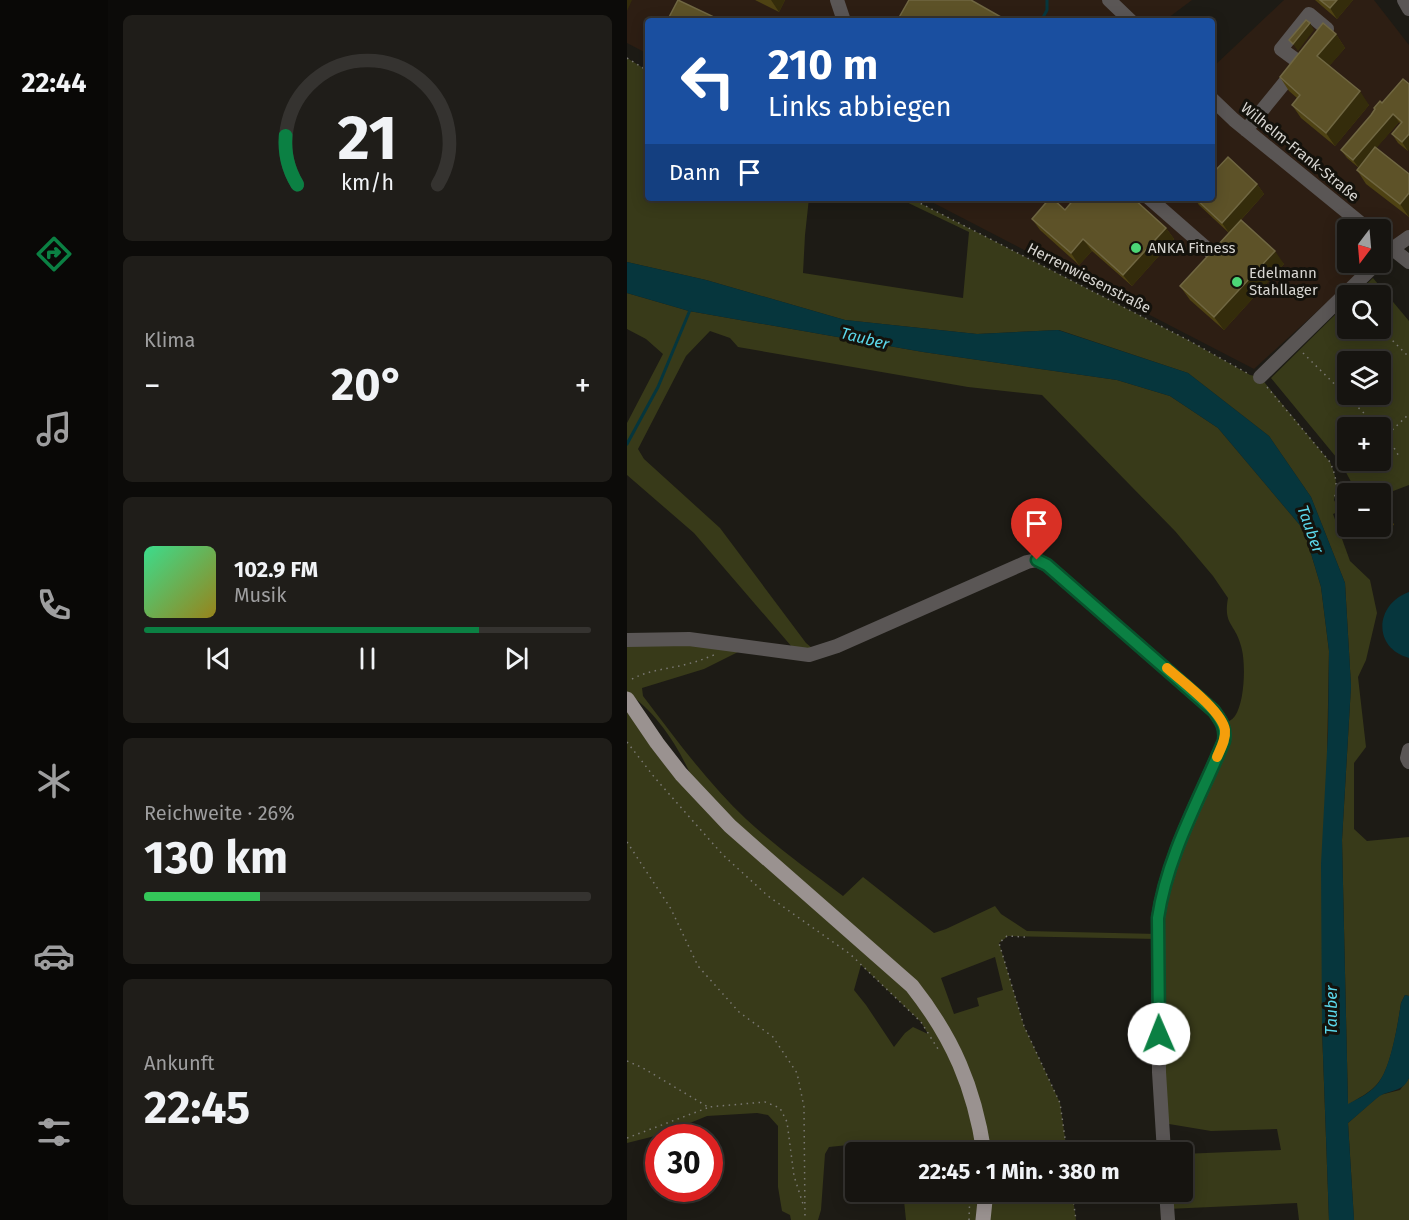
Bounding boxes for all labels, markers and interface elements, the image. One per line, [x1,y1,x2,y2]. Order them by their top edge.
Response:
text: 210 m [768,40,878,90]
icon: left [669,42,747,120]
text: 22:44 [22,67,86,99]
text: Links abbiegen [768,91,952,123]
street label: Wilhelm-Frank-Straße [1237,99,1363,205]
text: 21 [338,101,397,176]
icon: arrive [733,156,766,189]
text: Dann [669,159,721,186]
text: km/h [341,170,394,196]
north arrow [1337,219,1391,273]
map controls [1337,219,1391,537]
icon: directions [33,233,75,275]
street label: Herrenwiesenstraße [1024,239,1154,317]
place label: ANKA Fitness [1148,239,1236,257]
marker: ANKA Fitness [1129,241,1143,255]
place label: Edelmann Stahllager [1249,264,1318,299]
marker: Edelmann Stahllager [1230,275,1244,289]
button: search [1337,285,1391,339]
water label: Tauber [839,323,892,354]
text: Klima [144,328,195,352]
button: layers [1337,351,1391,405]
text: 20° [331,358,404,412]
text: − [144,366,161,406]
text: + [575,366,591,406]
icon: music [33,408,75,450]
button: + [1337,417,1391,471]
button: − [1337,483,1391,537]
pin [1011,498,1062,560]
water label: Tauber [1293,503,1328,556]
icon: arrive [1020,507,1053,540]
text: 102.9 FM [234,556,318,583]
text: Musik [234,583,286,607]
icon: phone [33,584,75,626]
icon: previous [202,642,235,675]
icon: pause [351,642,384,675]
icon: next [500,642,533,675]
icon: climate [33,760,75,802]
text: Reichweite · 26% [144,801,295,825]
text: 130 km [144,831,288,885]
icon: car [33,935,75,977]
water label: Tauber [1322,984,1341,1035]
position arrow [1127,1002,1191,1066]
text: Ankunft [144,1051,215,1075]
text: 22:45 [144,1081,250,1135]
icon: filters [33,1111,75,1153]
speed limit sign: 30 [645,1124,723,1202]
text: 22:45 · 1 Min. · 380 m [918,1158,1120,1185]

